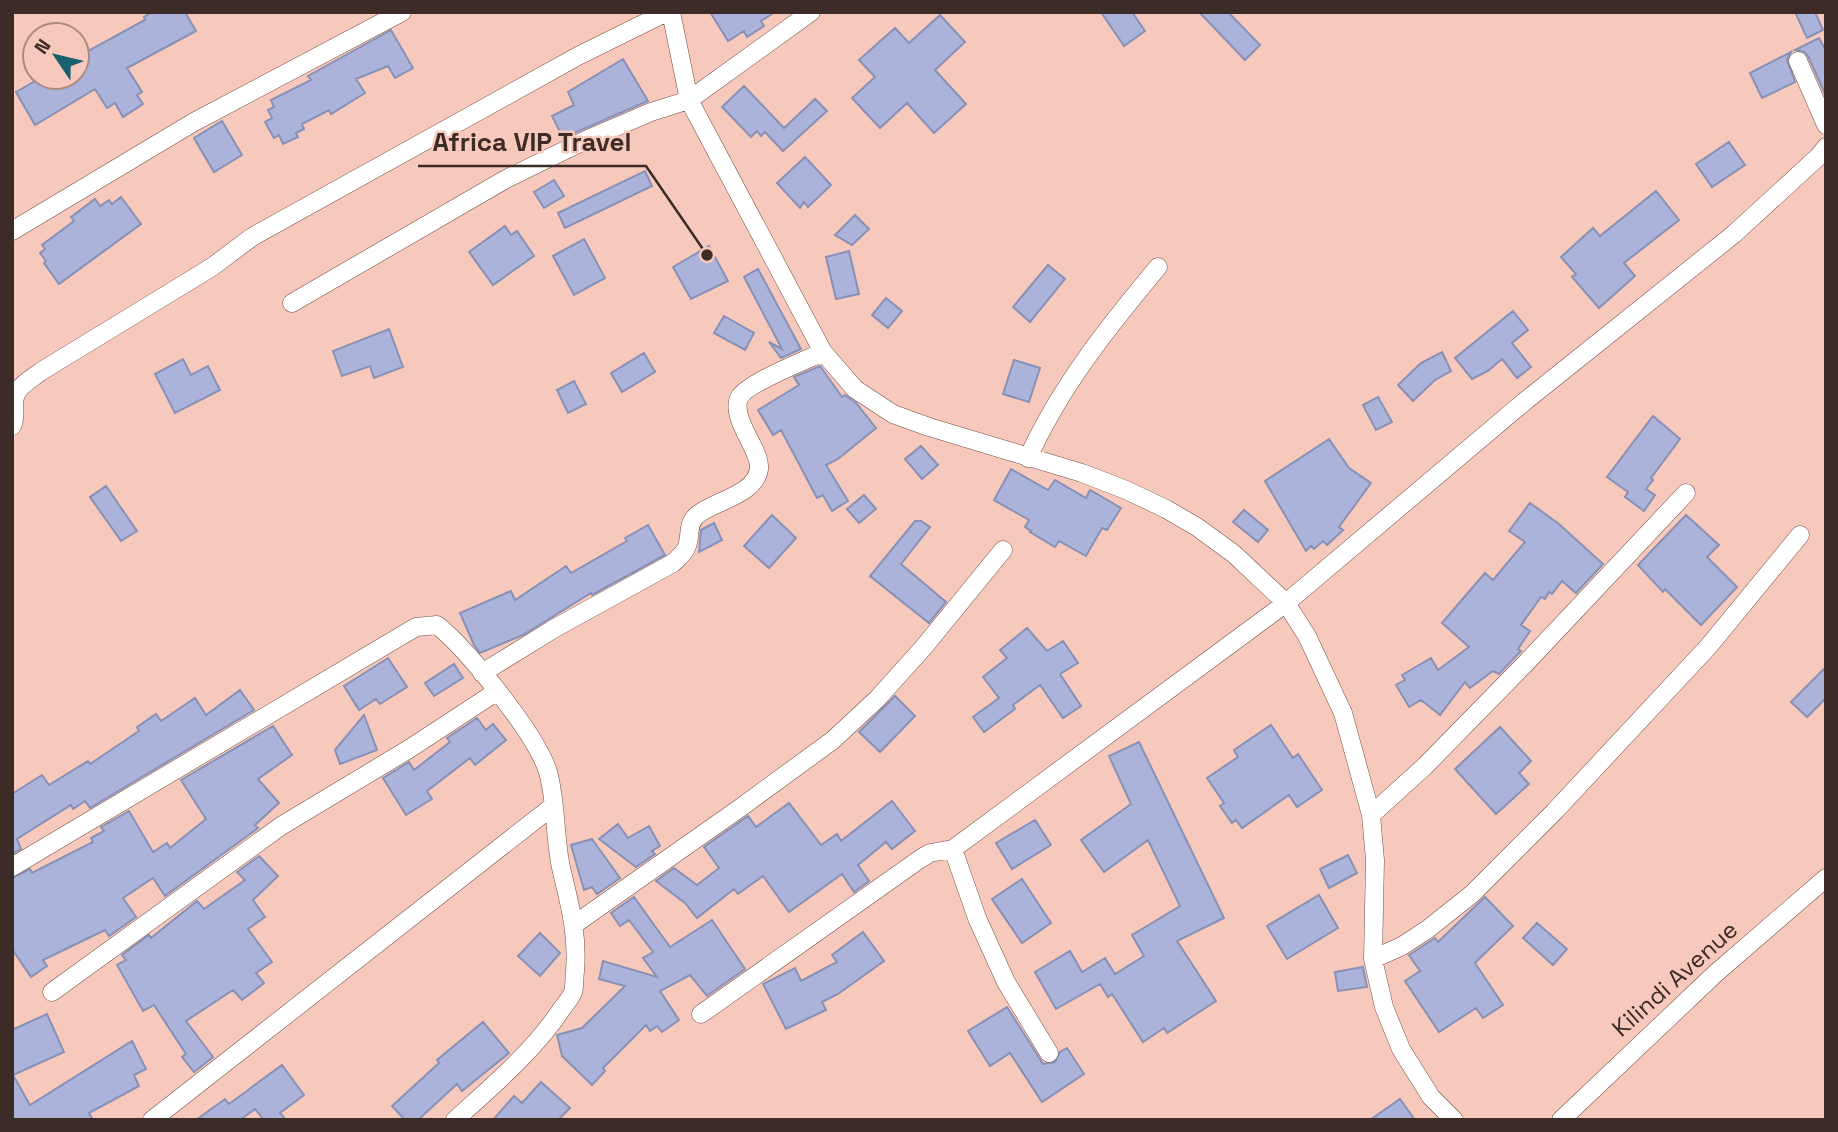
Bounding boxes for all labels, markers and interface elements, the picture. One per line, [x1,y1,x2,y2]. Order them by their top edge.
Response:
north arrow [21,21,91,91]
text: N [29,34,56,59]
callout: Africa VIP Travel [418,119,646,166]
text: Africa VIP Travel [433,125,631,159]
street label: Kilindi Avenue [1605,914,1744,1043]

